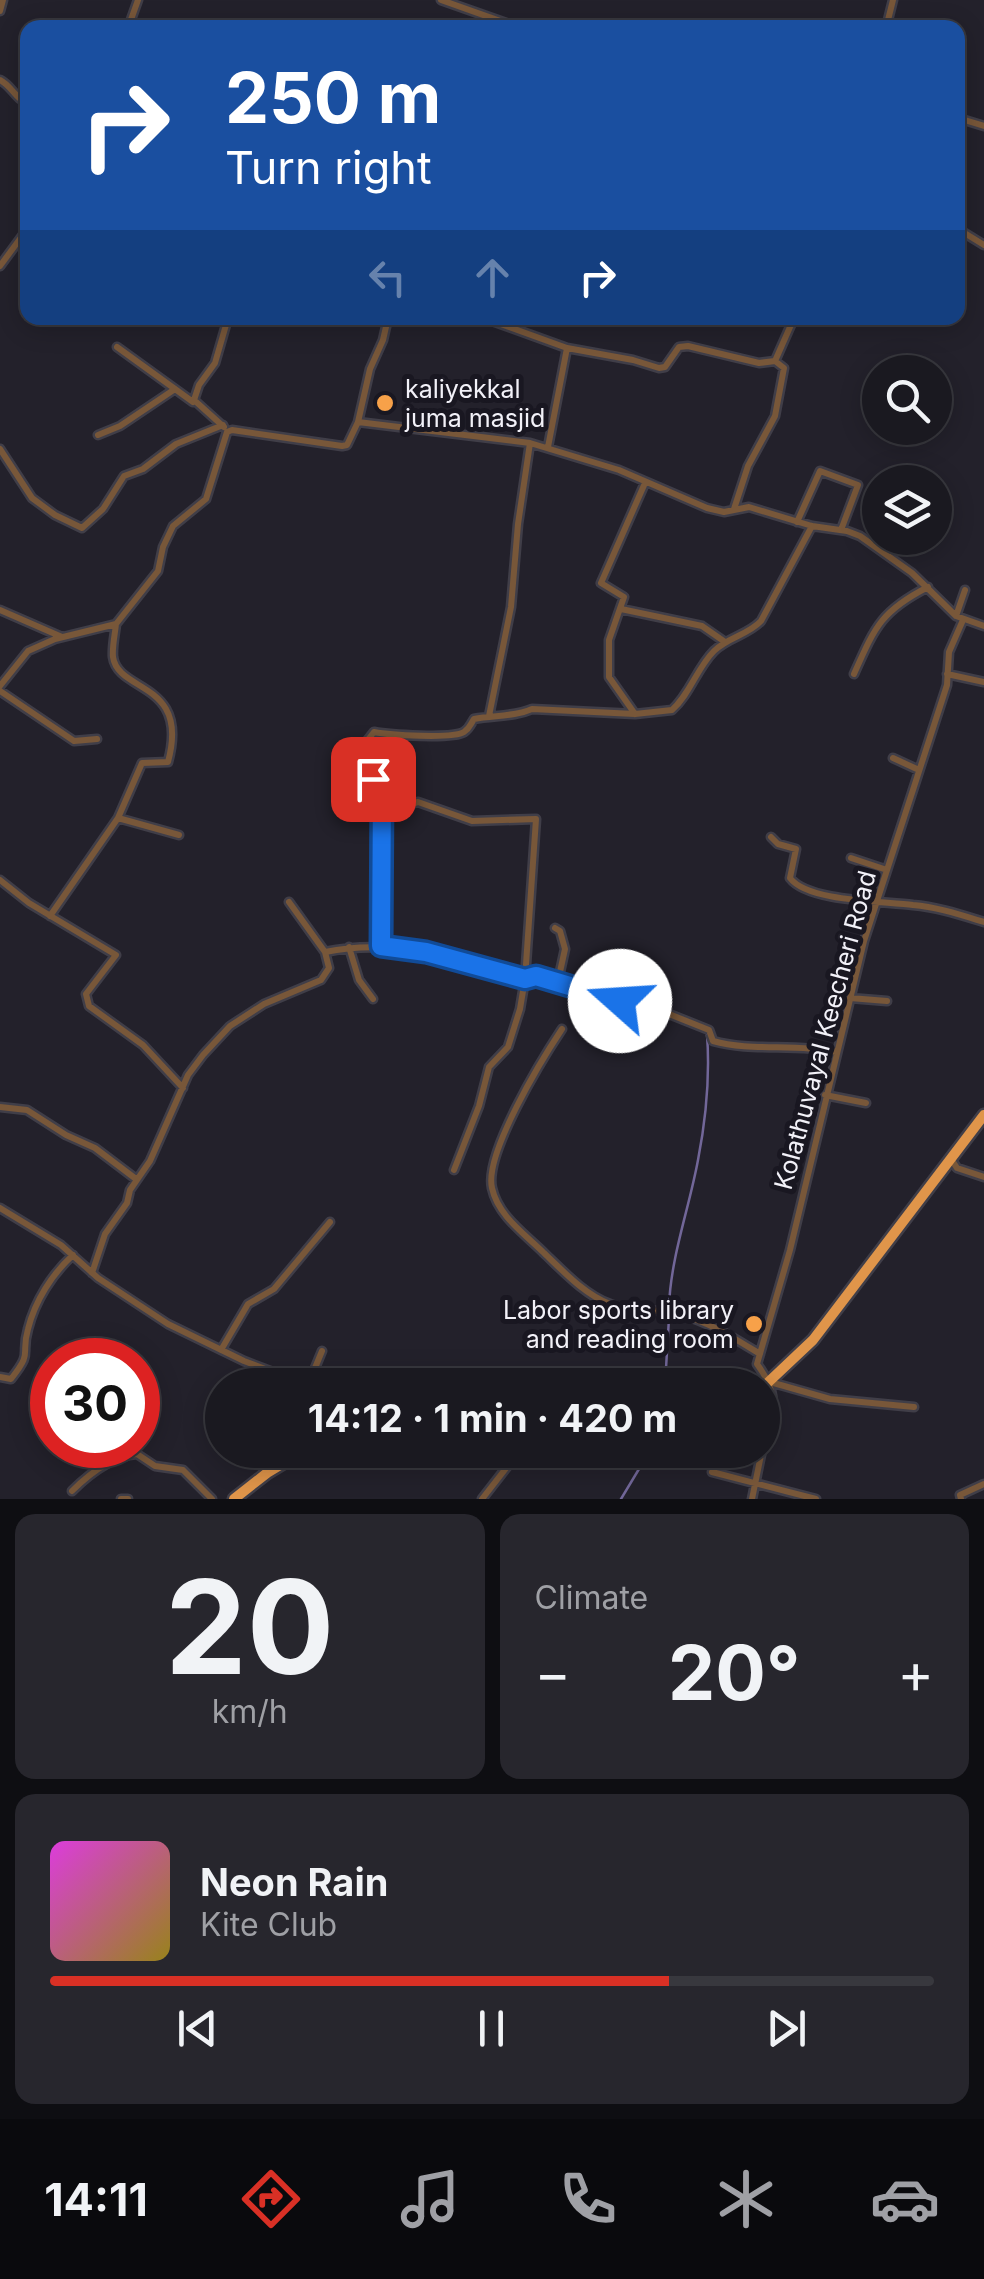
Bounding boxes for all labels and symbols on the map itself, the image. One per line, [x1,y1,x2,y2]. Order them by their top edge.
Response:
place label: kaliyekkal juma masjid [404,374,545,433]
marker: kaliyekkal juma masjid [374,392,396,414]
pin [331,737,416,822]
street label: Kolathuvayal Keecheri Road [768,867,882,1193]
position arrow [568,949,672,1053]
place label: Labor sports library and reading room [503,1295,734,1354]
marker: Labor sports library and reading room [743,1313,765,1335]
speed limit sign: 30 [30,1338,160,1468]

